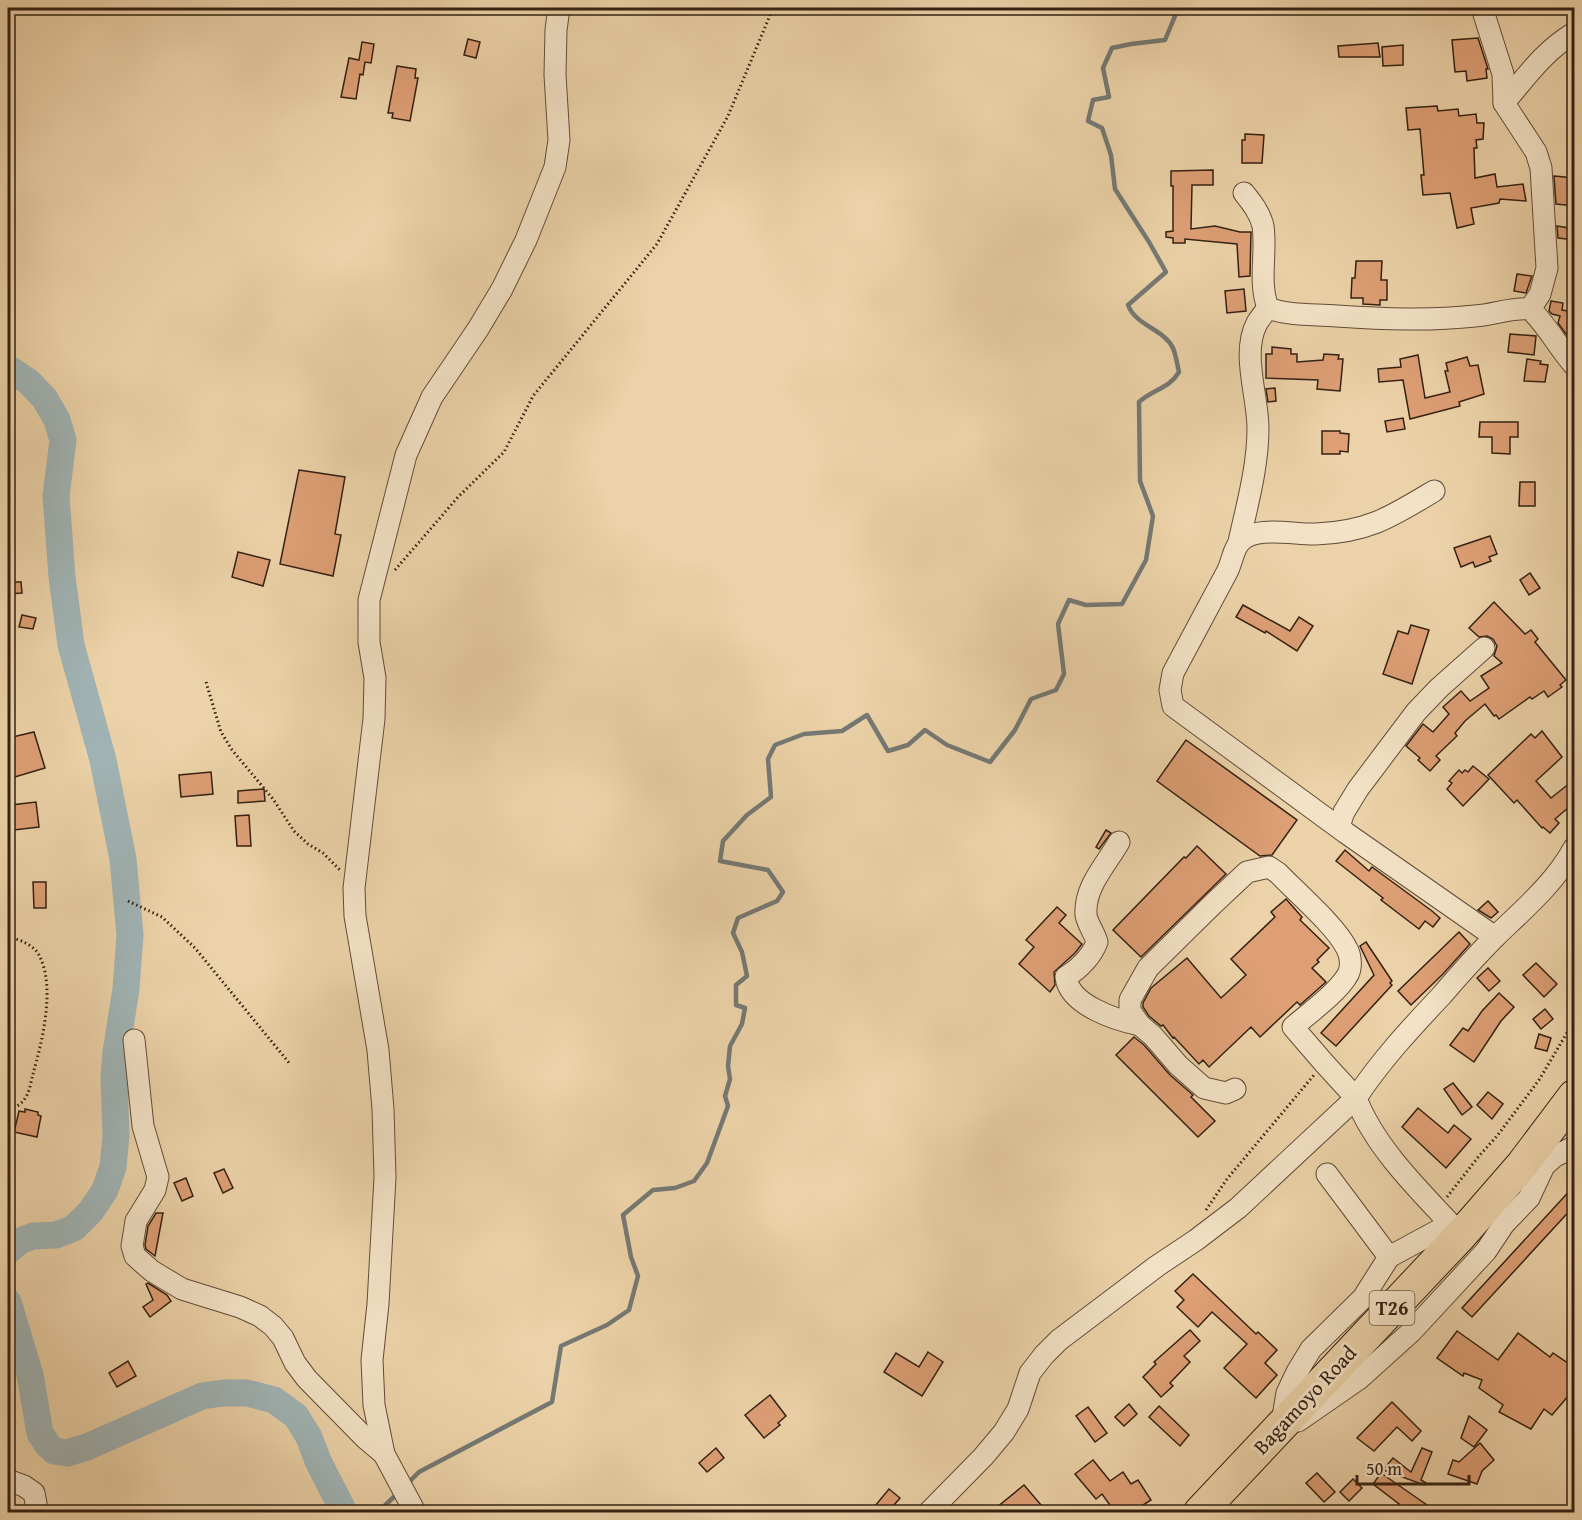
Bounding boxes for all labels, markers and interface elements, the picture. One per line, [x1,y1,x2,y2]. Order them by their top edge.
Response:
road number: T26 [1370,1291,1414,1325]
street label: Bagamoyo Road [1246,1338,1364,1461]
scale bar [1357,1448,1470,1486]
text: 50 m [1366,1455,1402,1482]

